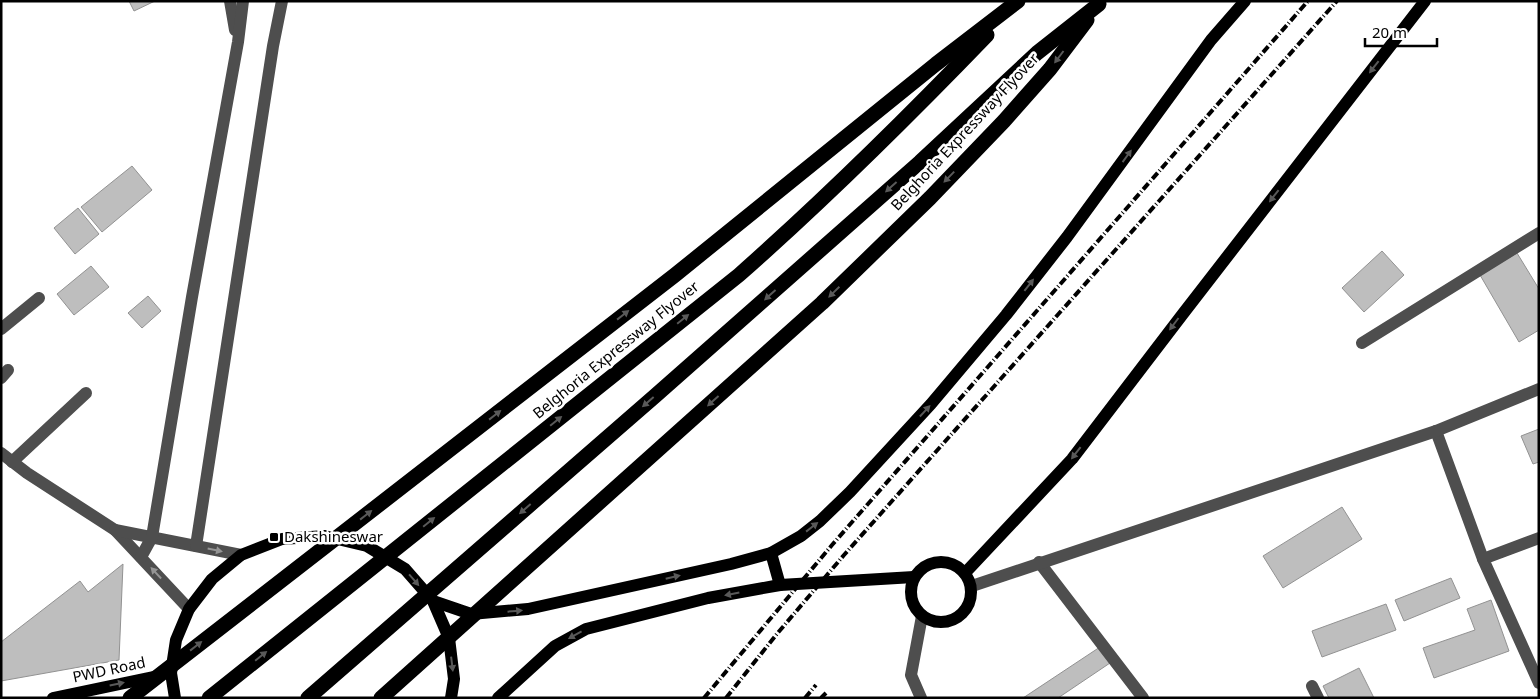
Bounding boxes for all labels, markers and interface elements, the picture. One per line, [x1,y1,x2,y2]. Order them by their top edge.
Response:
scale bar [1365,15,1438,47]
text: 20 m [1372,22,1407,42]
street label: Belghoria Expressway Flyover [886,48,1043,214]
one-way arrow [1054,50,1064,64]
one-way arrow [1368,61,1379,74]
one-way arrow [1122,149,1132,163]
one-way arrow [943,171,955,183]
one-way arrow [886,181,898,193]
one-way arrow [1269,189,1280,202]
street label: Belghoria Expressway Flyover [528,276,703,423]
one-way arrow [1024,278,1034,292]
one-way arrow [828,285,840,297]
one-way arrow [763,289,776,300]
one-way arrow [616,310,629,321]
one-way arrow [676,314,689,325]
one-way arrow [1169,317,1180,330]
one-way arrow [707,395,720,406]
one-way arrow [642,396,654,407]
one-way arrow [920,404,931,417]
one-way arrow [488,410,502,420]
one-way arrow [549,415,562,426]
one-way arrow [1071,447,1081,460]
one-way arrow [520,503,532,515]
one-way arrow [359,509,372,520]
one-way arrow [422,517,435,528]
one-way arrow [806,522,819,532]
place label: Dakshineswar [284,526,383,546]
marker: Dakshineswar [268,531,280,543]
one-way arrow [207,546,223,554]
one-way arrow [150,568,162,580]
one-way arrow [666,573,681,581]
one-way arrow [409,574,420,587]
one-way arrow [724,590,740,598]
one-way arrow [507,606,523,614]
one-way arrow [569,630,582,639]
one-way arrow [189,641,202,652]
one-way arrow [254,651,267,662]
street label: PWD Road [71,652,147,686]
one-way arrow [449,656,457,672]
one-way arrow [110,680,126,688]

